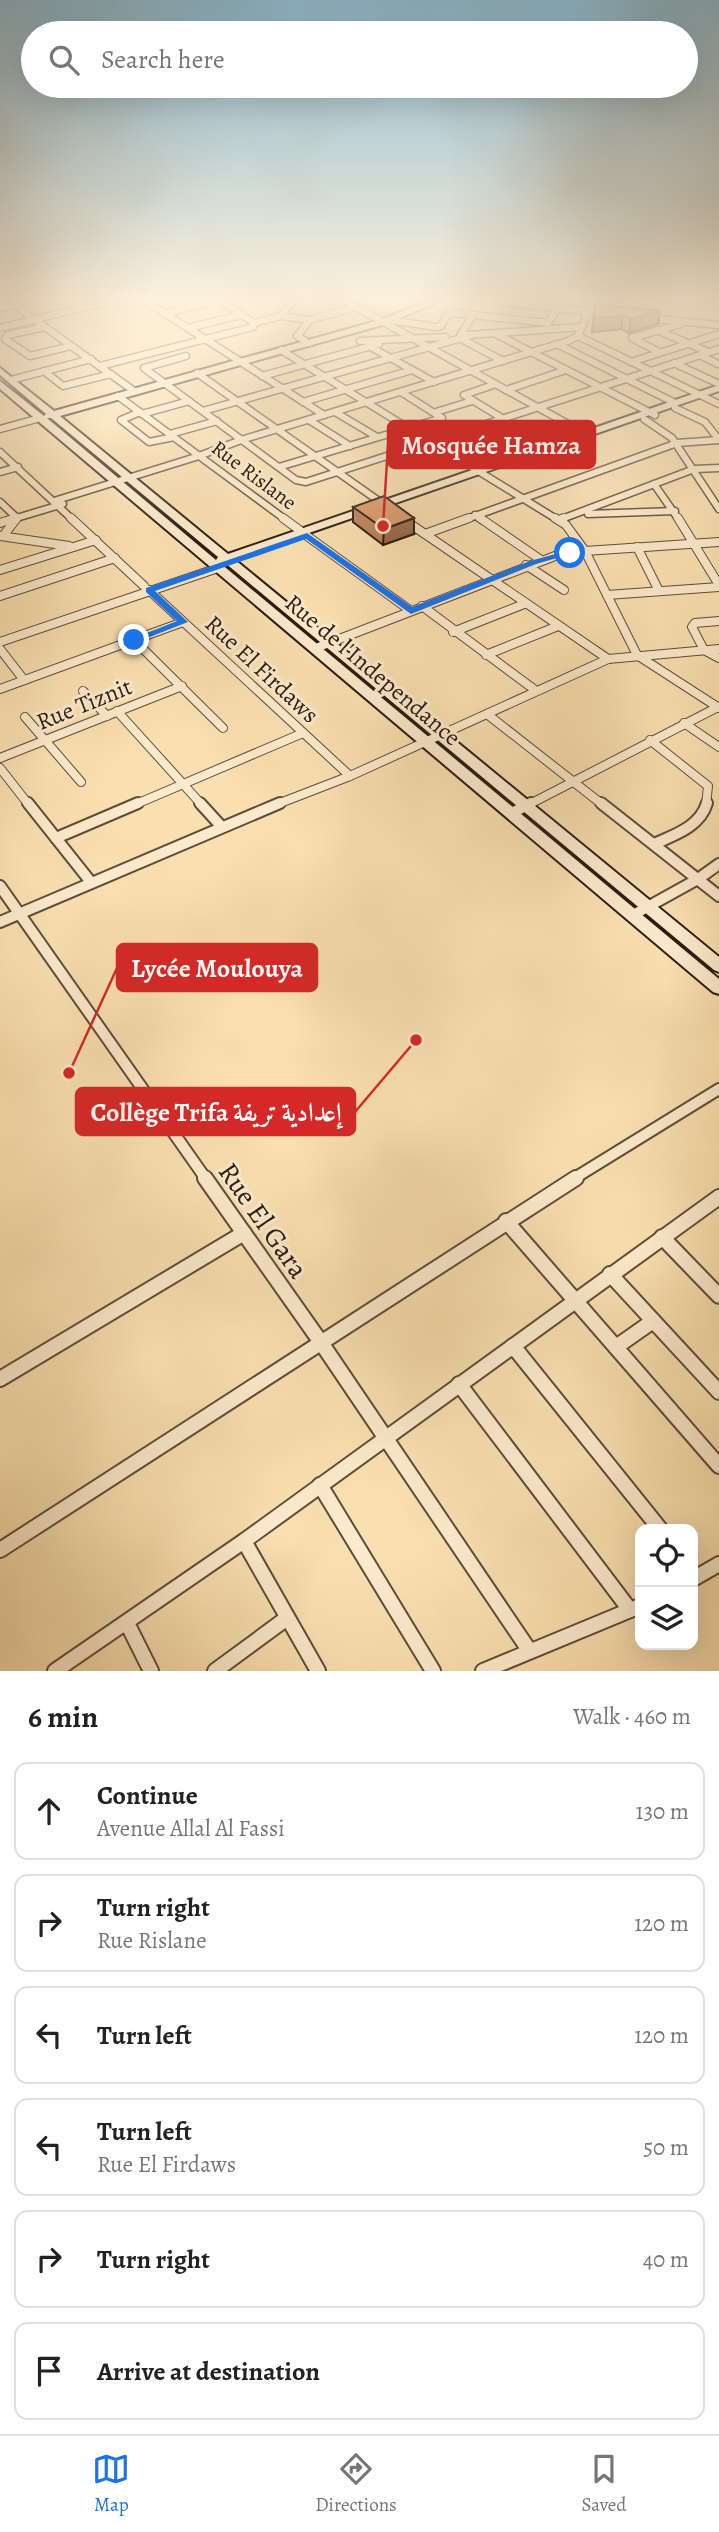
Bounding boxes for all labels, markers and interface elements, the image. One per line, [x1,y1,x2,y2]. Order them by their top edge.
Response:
search box [21,21,698,98]
icon: search [45,41,83,79]
text: Search here [101,42,225,77]
callout: Mosquée Hamza [388,421,595,468]
text: Mosquée Hamza [401,428,581,463]
street label: Rue Rislane [206,434,302,516]
route start [554,537,585,568]
street label: Rue de l'Independance [278,587,468,753]
street label: Rue El Firdaws [198,608,326,730]
route end [118,624,149,655]
street label: Rue Tiznit [31,670,137,738]
callout: Lycée Moulouya [117,944,317,991]
text: Lycée Moulouya [131,951,304,986]
callout: Collège Trifa إعدادية تريفة [76,1088,355,1135]
text: Collège Trifa إعدادية تريفة [90,1095,344,1130]
street label: Rue El Gara [209,1155,317,1286]
map controls [635,1524,698,1650]
button: locate [635,1524,698,1587]
button: layers [635,1587,698,1650]
text: 6 min [28,1697,98,1737]
text: Walk · 460 m [573,1701,691,1732]
text: Continue [97,1778,198,1813]
icon: ahead [30,1792,68,1830]
text: 130 m [636,1796,689,1827]
text: Avenue Allal Al Fassi [97,1813,285,1844]
text: Turn right [97,1890,210,1925]
icon: right [30,1904,68,1942]
text: 120 m [634,1908,689,1939]
text: Rue Rislane [97,1925,206,1956]
icon: left [30,2016,68,2054]
text: Turn left [97,2018,192,2053]
text: 120 m [634,2020,689,2051]
text: Turn left [97,2114,192,2149]
icon: left [30,2128,68,2166]
text: 50 m [643,2132,689,2163]
text: Rue El Firdaws [97,2149,236,2180]
icon: right [30,2240,68,2278]
text: Turn right [97,2242,210,2277]
text: 40 m [643,2244,689,2275]
icon: arrive [30,2352,68,2390]
text: Arrive at destination [97,2354,320,2389]
tab: Map [92,2450,130,2518]
tab: Directions [315,2450,397,2518]
tab: Saved [582,2450,627,2518]

